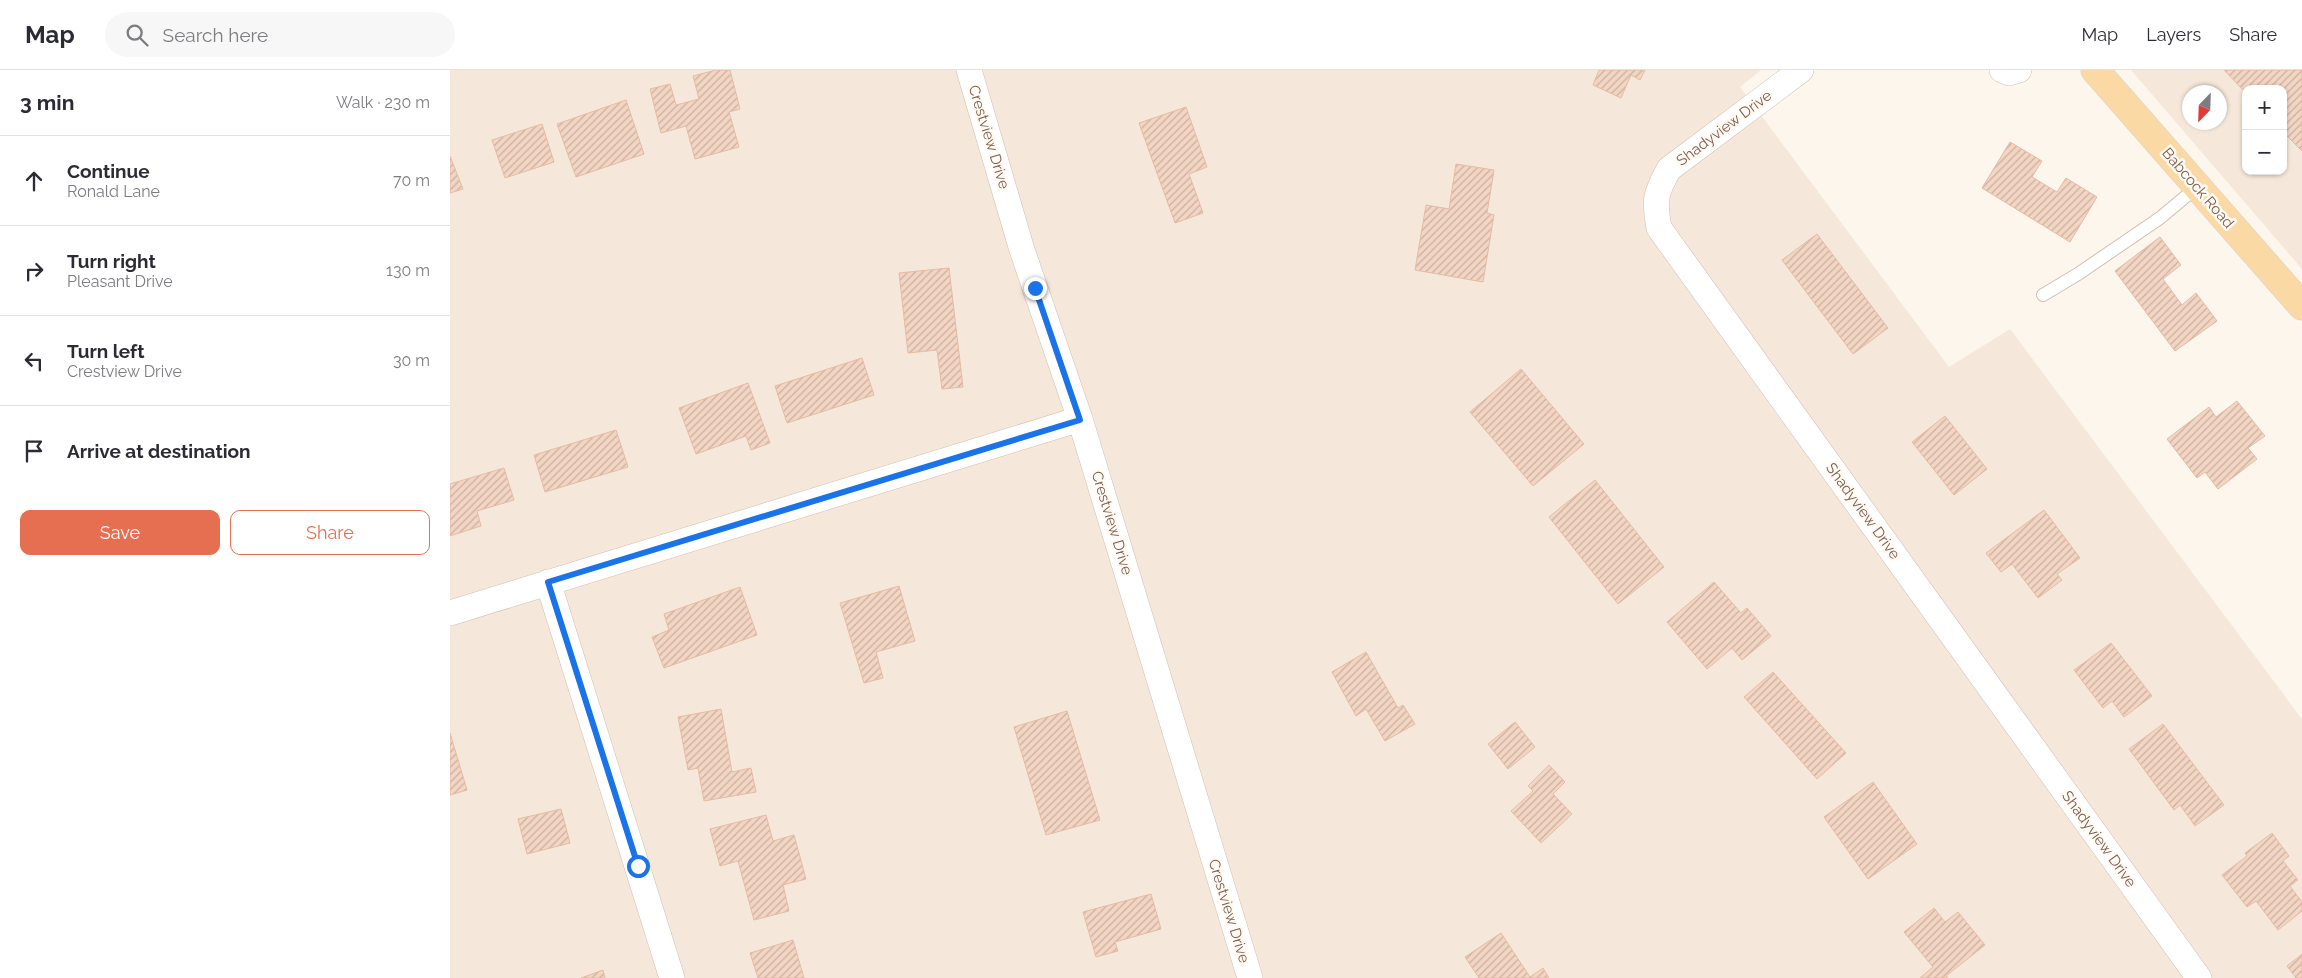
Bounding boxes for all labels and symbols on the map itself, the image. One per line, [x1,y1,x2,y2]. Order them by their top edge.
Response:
street label: Crestview Drive [965,83,1013,191]
north arrow [2182,85,2227,130]
street label: Shadyview Drive [1673,86,1775,170]
street label: Babcock Road [2158,144,2238,232]
route end [1024,277,1047,300]
street label: Shadyview Drive [1822,459,1904,563]
street label: Crestview Drive [1088,469,1136,577]
street label: Shadyview Drive [2058,787,2140,891]
route start [627,855,650,878]
street label: Crestview Drive [1205,857,1253,965]

